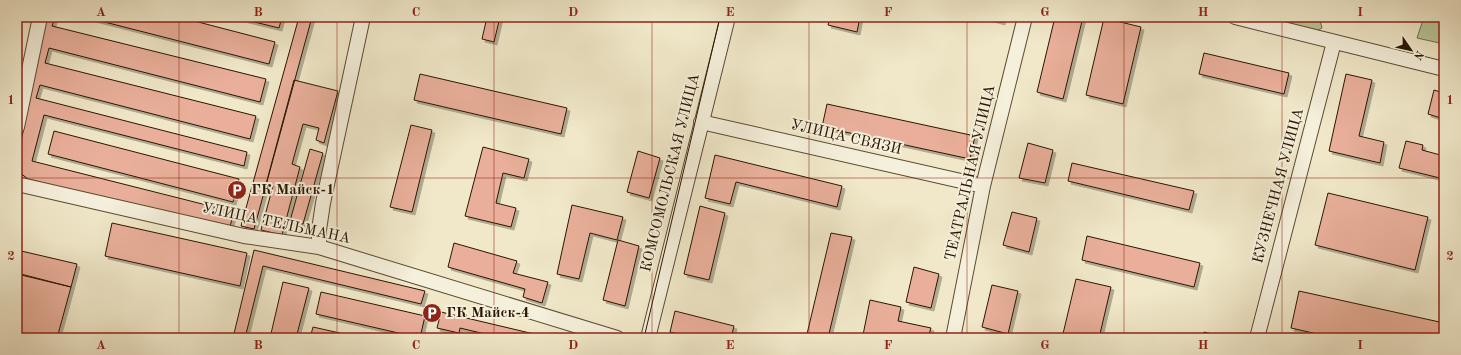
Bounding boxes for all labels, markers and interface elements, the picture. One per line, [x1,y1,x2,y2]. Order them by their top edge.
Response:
text: A [96,6,106,19]
text: B [253,6,263,19]
text: C [412,6,420,19]
text: D [568,6,578,19]
text: E [726,6,735,19]
text: F [884,6,893,19]
text: G [1040,6,1050,19]
text: H [1198,6,1209,19]
text: I [1357,6,1363,19]
north arrow [1391,30,1431,70]
text: N [1411,48,1425,62]
street label: КОМСОМОЛЬСКАЯ УЛИЦА [639,72,703,274]
street label: ТЕАТРАЛЬНАЯ УЛИЦА [943,83,999,262]
text: 1 [7,94,15,107]
text: 1 [1446,94,1454,107]
street label: КУЗНЕЧНАЯ УЛИЦА [1251,106,1307,265]
street label: УЛИЦА СВЯЗИ [789,118,903,158]
parking icon: ГК Майск-1 [226,179,248,201]
place label: ГК Майск-1 [251,183,335,198]
street label: УЛИЦА ТЕЛЬМАНА [200,201,352,247]
text: 2 [7,250,15,263]
text: 2 [1446,250,1454,263]
parking icon: ГК Майск-4 [421,302,443,324]
place label: ГК Майск-4 [446,306,530,321]
text: A [96,339,106,352]
text: B [253,339,263,352]
text: C [412,339,420,352]
text: D [568,339,578,352]
text: E [726,339,735,352]
text: F [884,339,893,352]
text: G [1040,339,1050,352]
text: H [1198,339,1209,352]
text: I [1357,339,1363,352]

